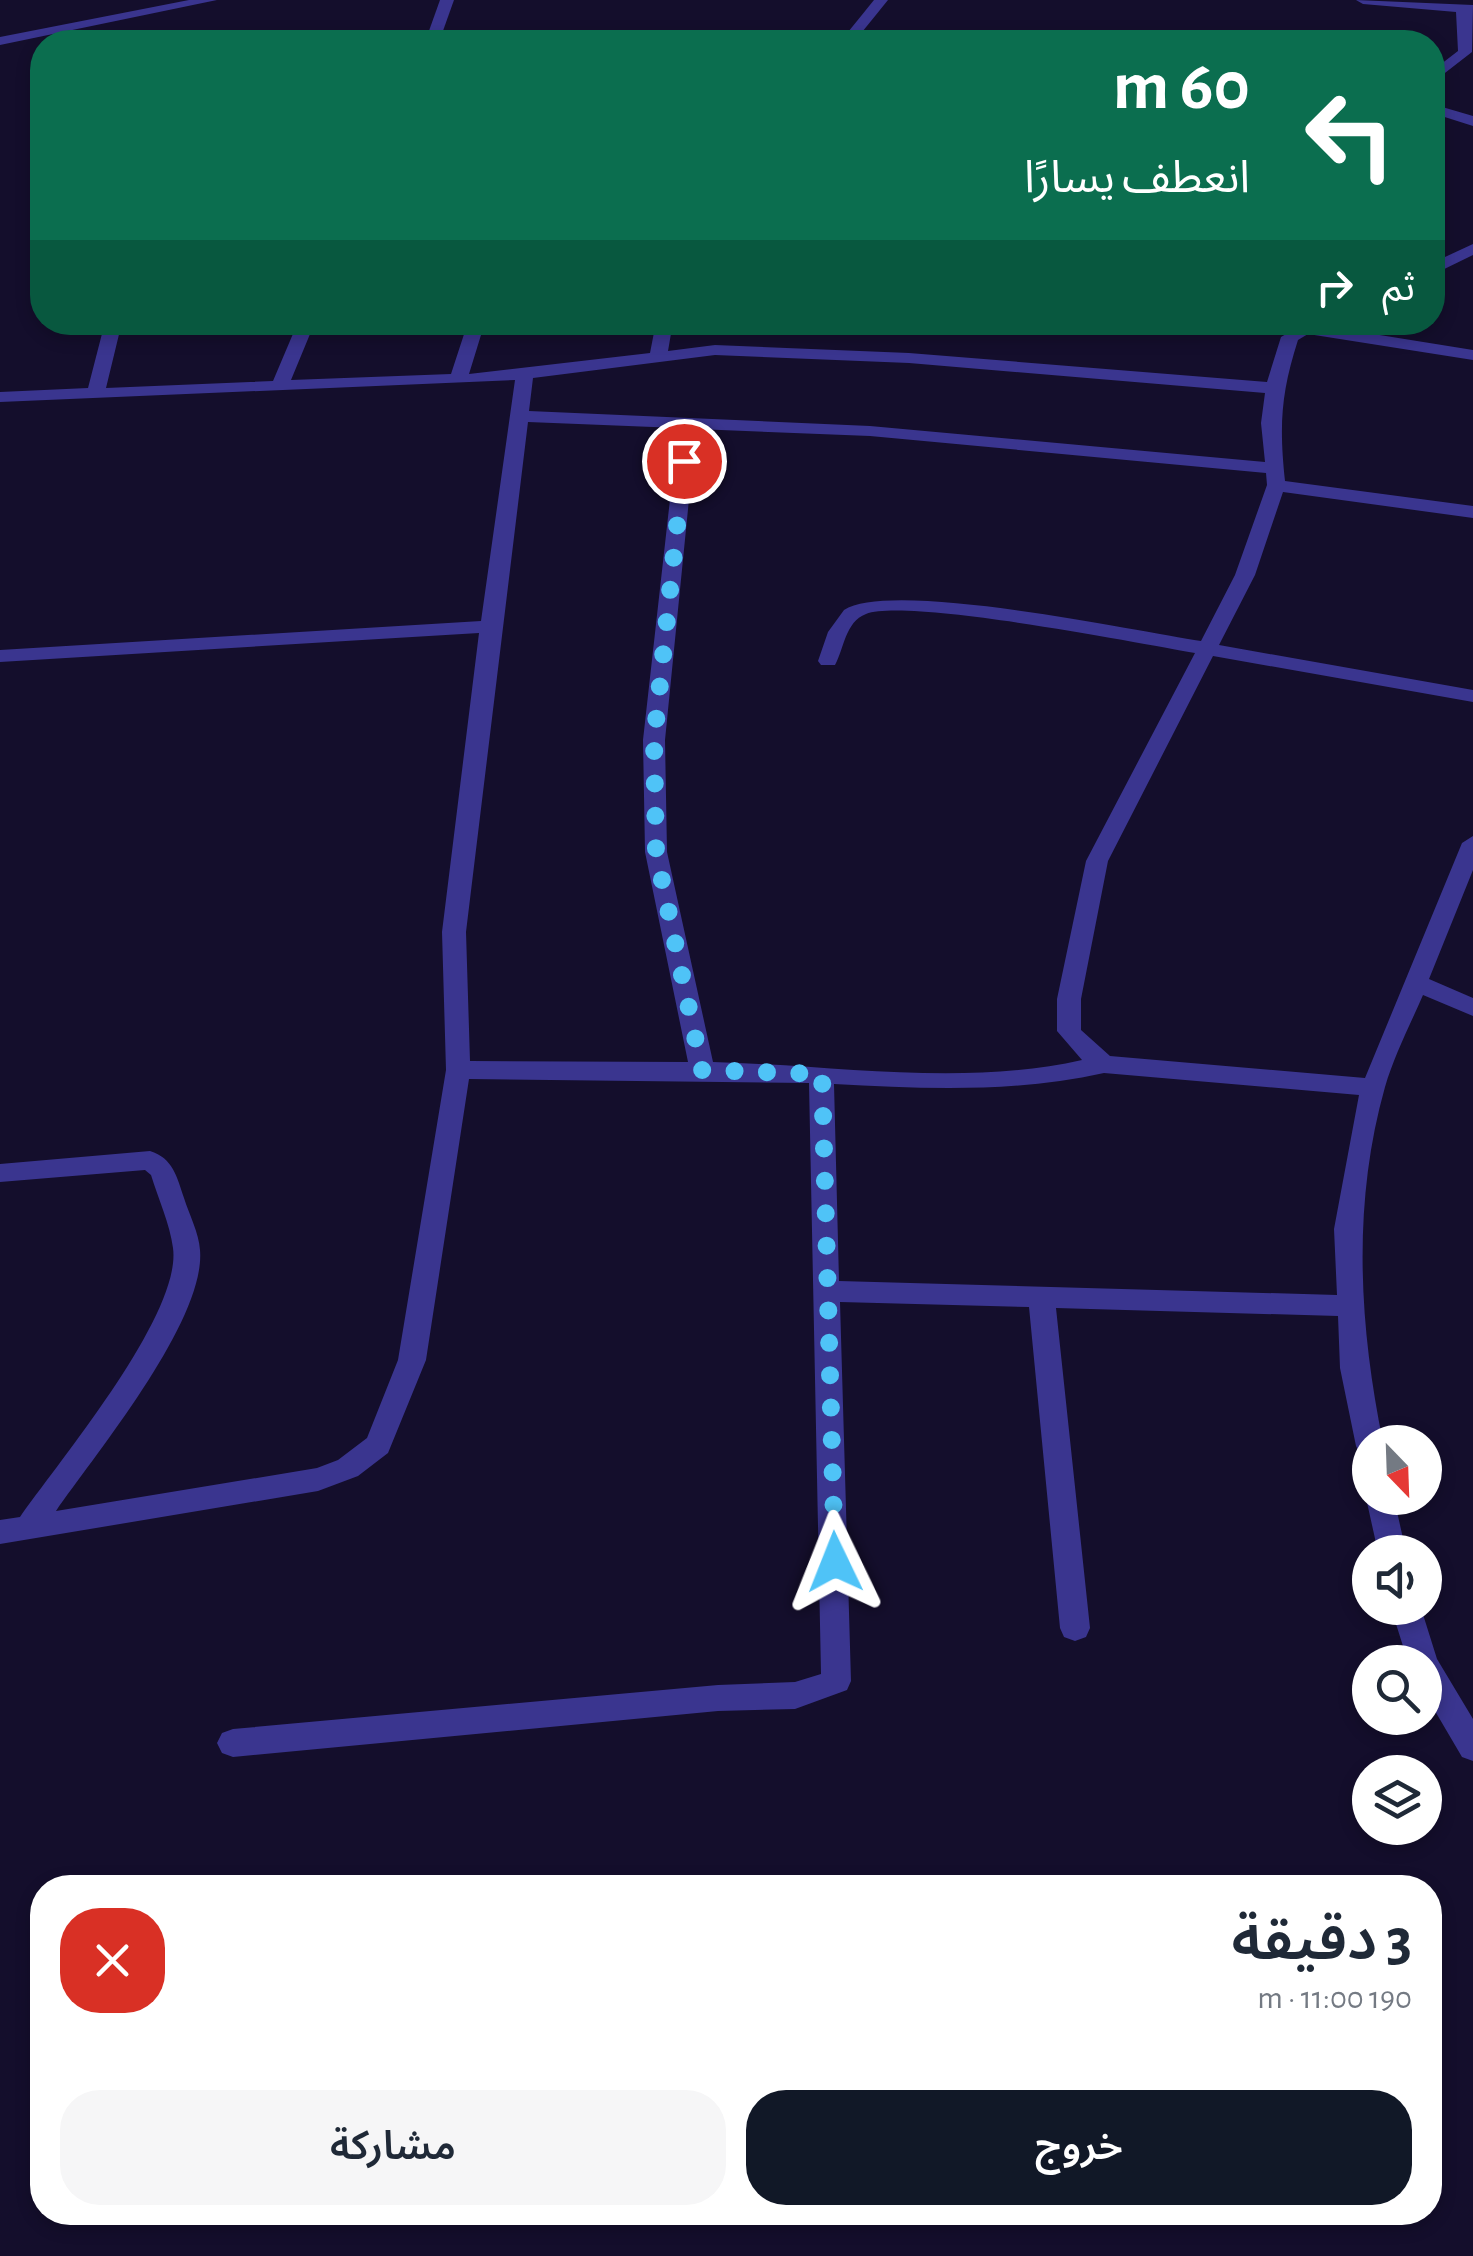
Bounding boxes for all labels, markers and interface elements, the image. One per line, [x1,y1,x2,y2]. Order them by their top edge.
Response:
text: 60 m [1113,52,1250,122]
icon: left [1285,70,1415,200]
text: انعطف يسارًا [1024,156,1250,201]
icon: right [1307,260,1362,315]
text: ثم [1382,270,1415,308]
pin [642,419,727,504]
icon: arrive [657,434,712,489]
north arrow [1352,1425,1442,1515]
map controls [1352,1425,1442,1845]
position arrow [783,1510,887,1614]
button: sound [1352,1535,1442,1625]
button: search [1352,1645,1442,1735]
button: layers [1352,1755,1442,1845]
button: close [60,1908,165,2013]
text: 3 دقيقة [1232,1911,1412,1971]
text: 190 m · 11:00 [1257,1982,1412,2014]
button: مشاركة [60,2090,726,2205]
button: خروج [746,2090,1412,2205]

